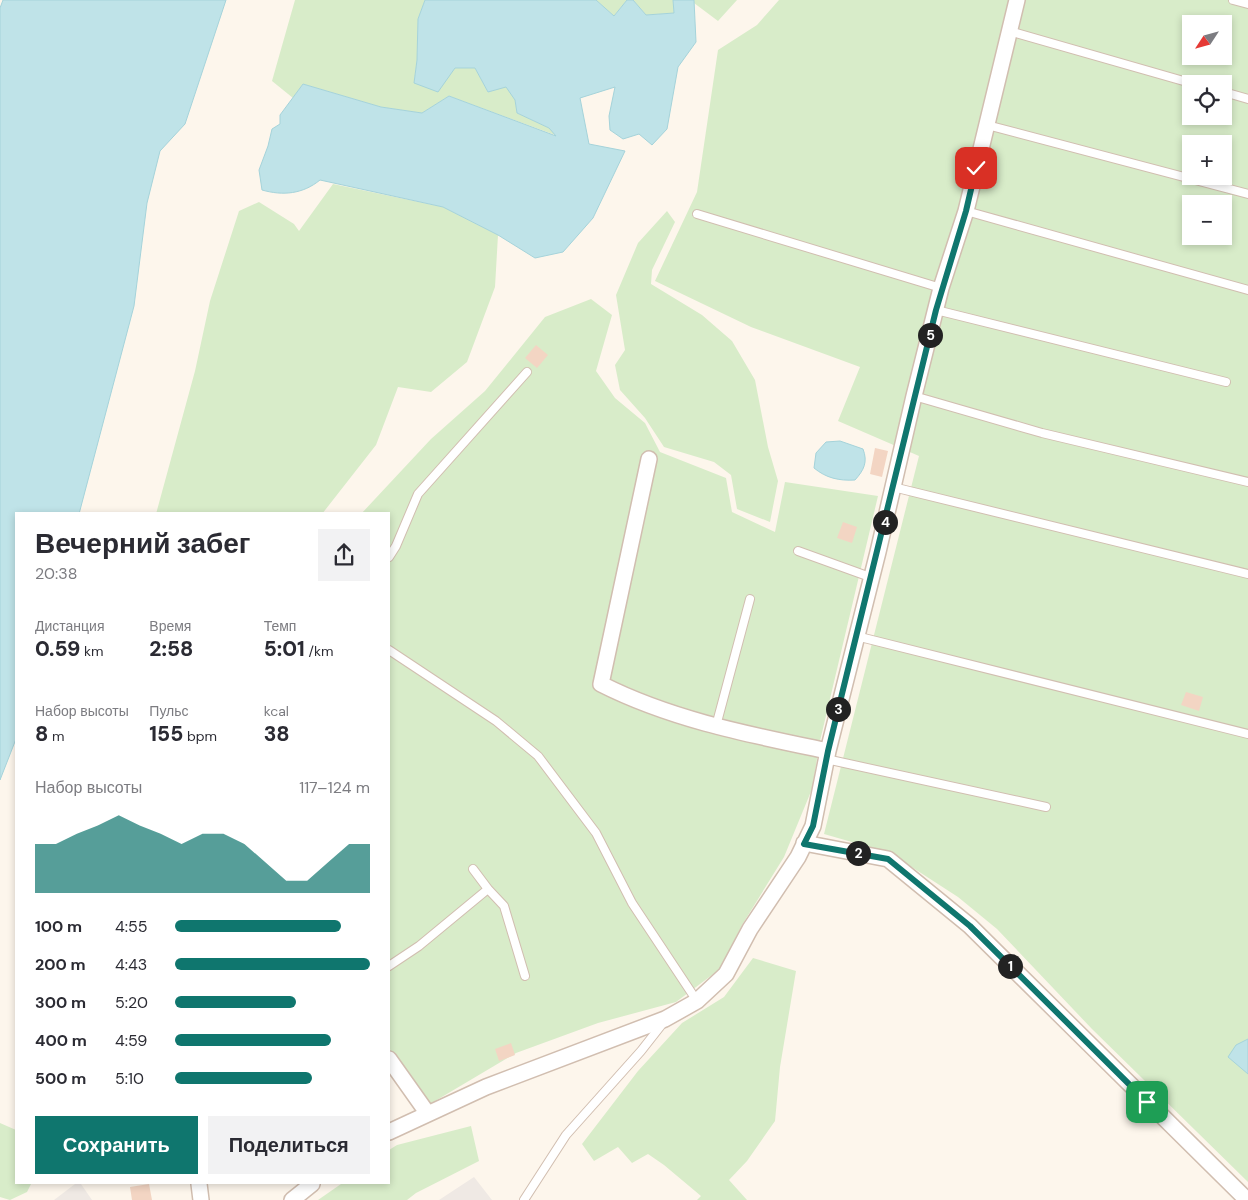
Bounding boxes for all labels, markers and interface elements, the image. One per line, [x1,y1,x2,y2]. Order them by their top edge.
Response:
north arrow [1182,15,1232,65]
map controls [1182,15,1232,245]
button: locate [1182,75,1232,125]
button: + [1182,135,1232,185]
pin [955,147,997,189]
icon: check [962,154,990,182]
button: − [1182,195,1232,245]
pin: 5 [918,322,942,348]
text: 5 [926,326,935,344]
pin: 4 [872,510,898,534]
text: 4 [881,513,890,531]
text: Вечерний забег [35,525,251,562]
button: share [318,529,370,581]
text: 20:38 [35,563,77,584]
text: Дистанция [35,617,105,635]
text: Время [149,617,191,635]
text: Темп [264,617,296,635]
text: 0.59 [35,635,80,663]
text: 2:58 [149,635,193,663]
text: 5:01 [264,635,305,663]
text: km [80,642,104,660]
text: /km [305,642,334,660]
pin: 3 [826,696,850,722]
text: 3 [834,700,843,718]
text: Набор высоты [35,702,129,720]
text: Пульс [149,702,189,720]
text: kcal [264,702,289,720]
text: 8 [35,720,48,748]
text: 155 [149,720,183,748]
text: 38 [264,720,290,748]
text: m [48,727,65,745]
text: bpm [183,727,217,745]
text: Набор высоты [35,777,142,798]
text: 117–124 m [299,777,370,798]
pin: 2 [846,840,870,866]
text: 2 [854,844,863,862]
text: 100 m [35,916,82,937]
text: 4:55 [115,916,147,937]
text: 200 m [35,954,86,975]
text: 4:43 [115,954,147,975]
pin: 1 [998,954,1022,978]
text: 1 [1008,957,1013,975]
text: 300 m [35,992,86,1013]
text: 5:20 [115,992,148,1013]
text: 400 m [35,1030,87,1051]
text: 4:59 [115,1030,147,1051]
text: 500 m [35,1068,86,1089]
text: 5:10 [115,1068,144,1089]
pin [1126,1081,1168,1123]
icon: arrive [1133,1088,1161,1116]
button: Сохранить [35,1116,198,1174]
button: Поделиться [208,1116,370,1174]

